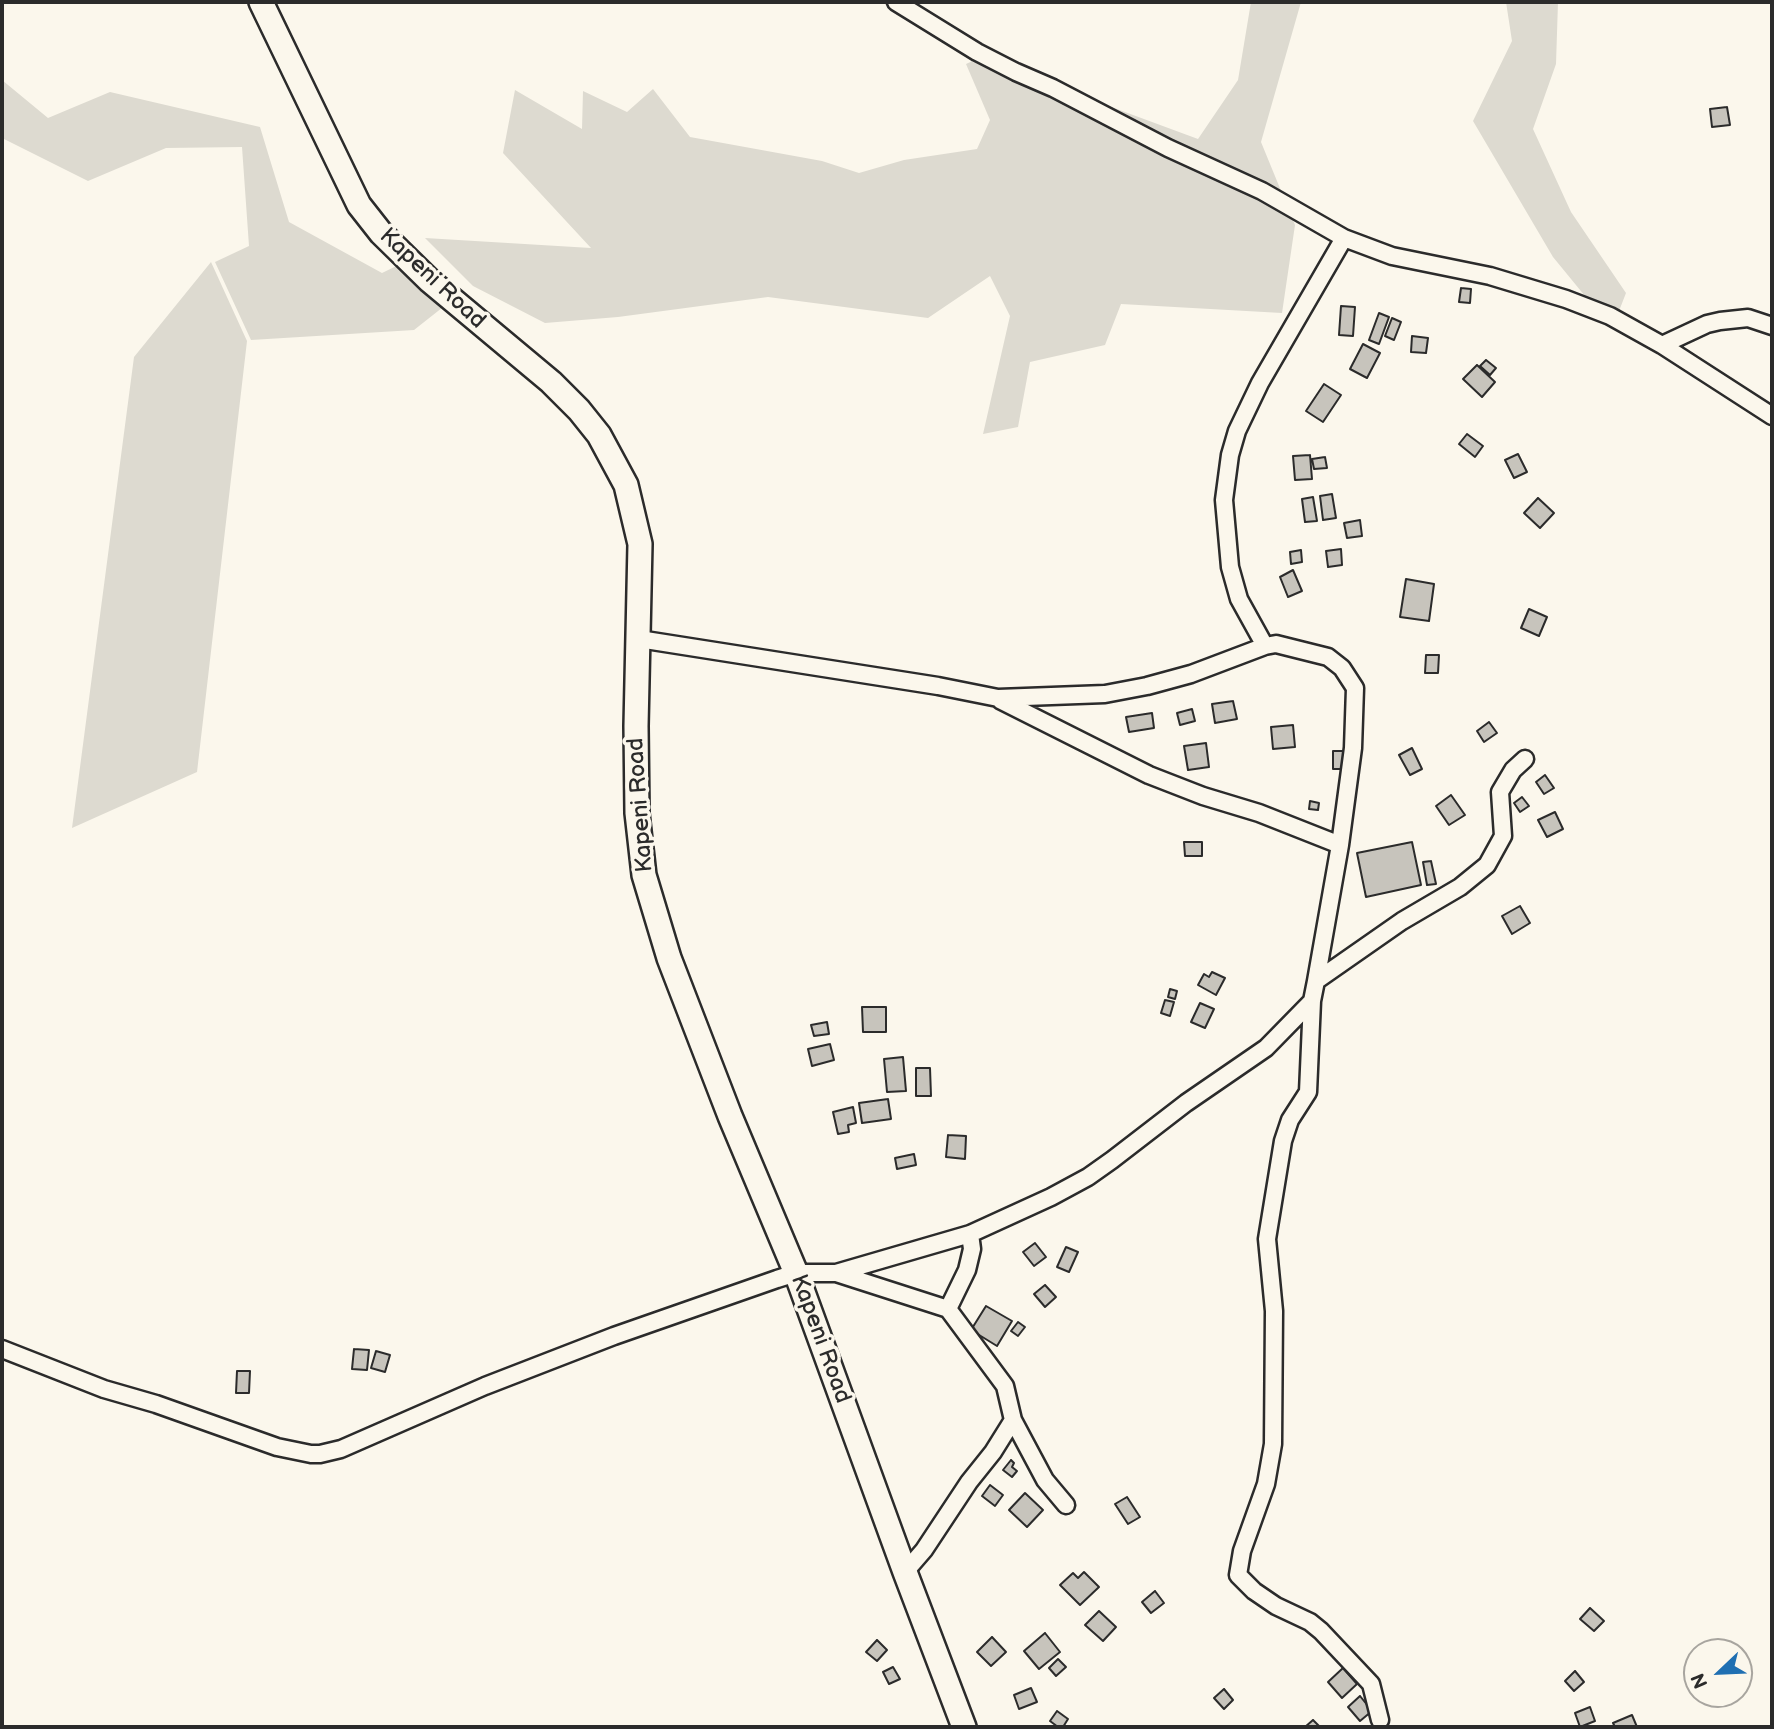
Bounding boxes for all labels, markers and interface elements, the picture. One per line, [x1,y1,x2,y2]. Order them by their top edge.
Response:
street label: Kapeni Road [373,223,491,335]
street label: Kapeni Road [623,737,659,873]
street label: Kapeni Road [784,1271,856,1407]
north arrow [1683,1638,1753,1708]
text: N [1687,1670,1713,1692]

